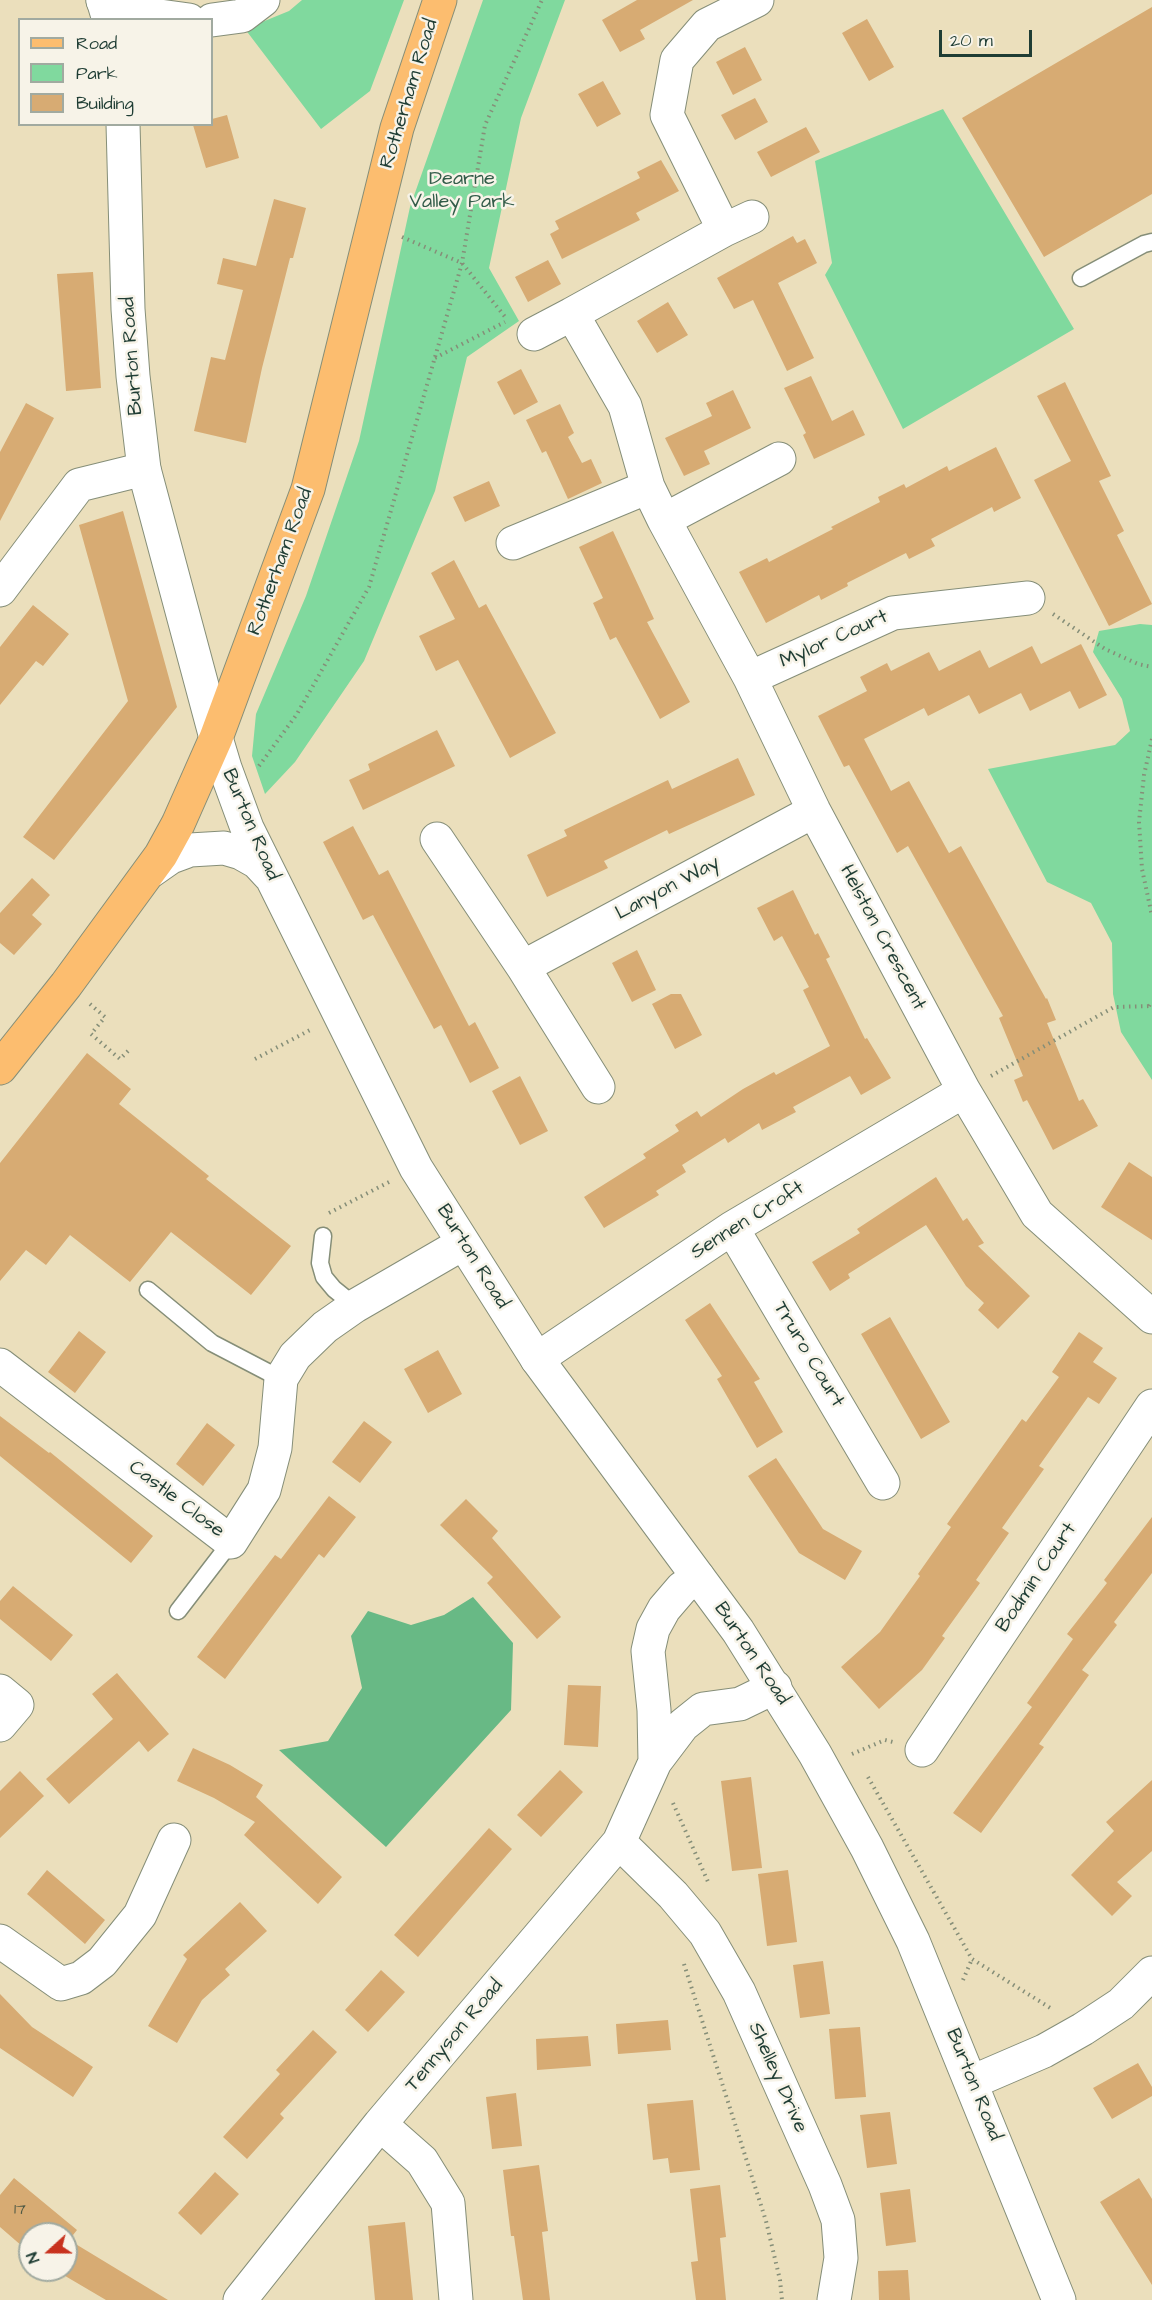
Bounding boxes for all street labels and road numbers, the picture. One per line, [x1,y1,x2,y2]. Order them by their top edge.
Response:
street label: Rotherham Road [376,16,444,172]
street label: Burton Road [117,296,149,416]
street label: Rotherham Road [243,485,319,639]
street label: Mylor Court [776,606,892,674]
street label: Burton Road [216,766,284,884]
street label: Lanyon Way [612,852,724,926]
street label: Helston Crescent [834,861,930,1015]
street label: Sennen Croft [687,1177,809,1265]
street label: Burton Road [430,1200,514,1314]
street label: Truro Court [767,1298,849,1412]
street label: Castle Close [123,1456,229,1544]
street label: Bodmin Court [992,1519,1082,1637]
street label: Burton Road [708,1598,794,1710]
street label: Tennyson Road [401,1975,509,2097]
street label: Shelley Drive [742,2019,812,2137]
street label: Burton Road [940,2025,1006,2145]

